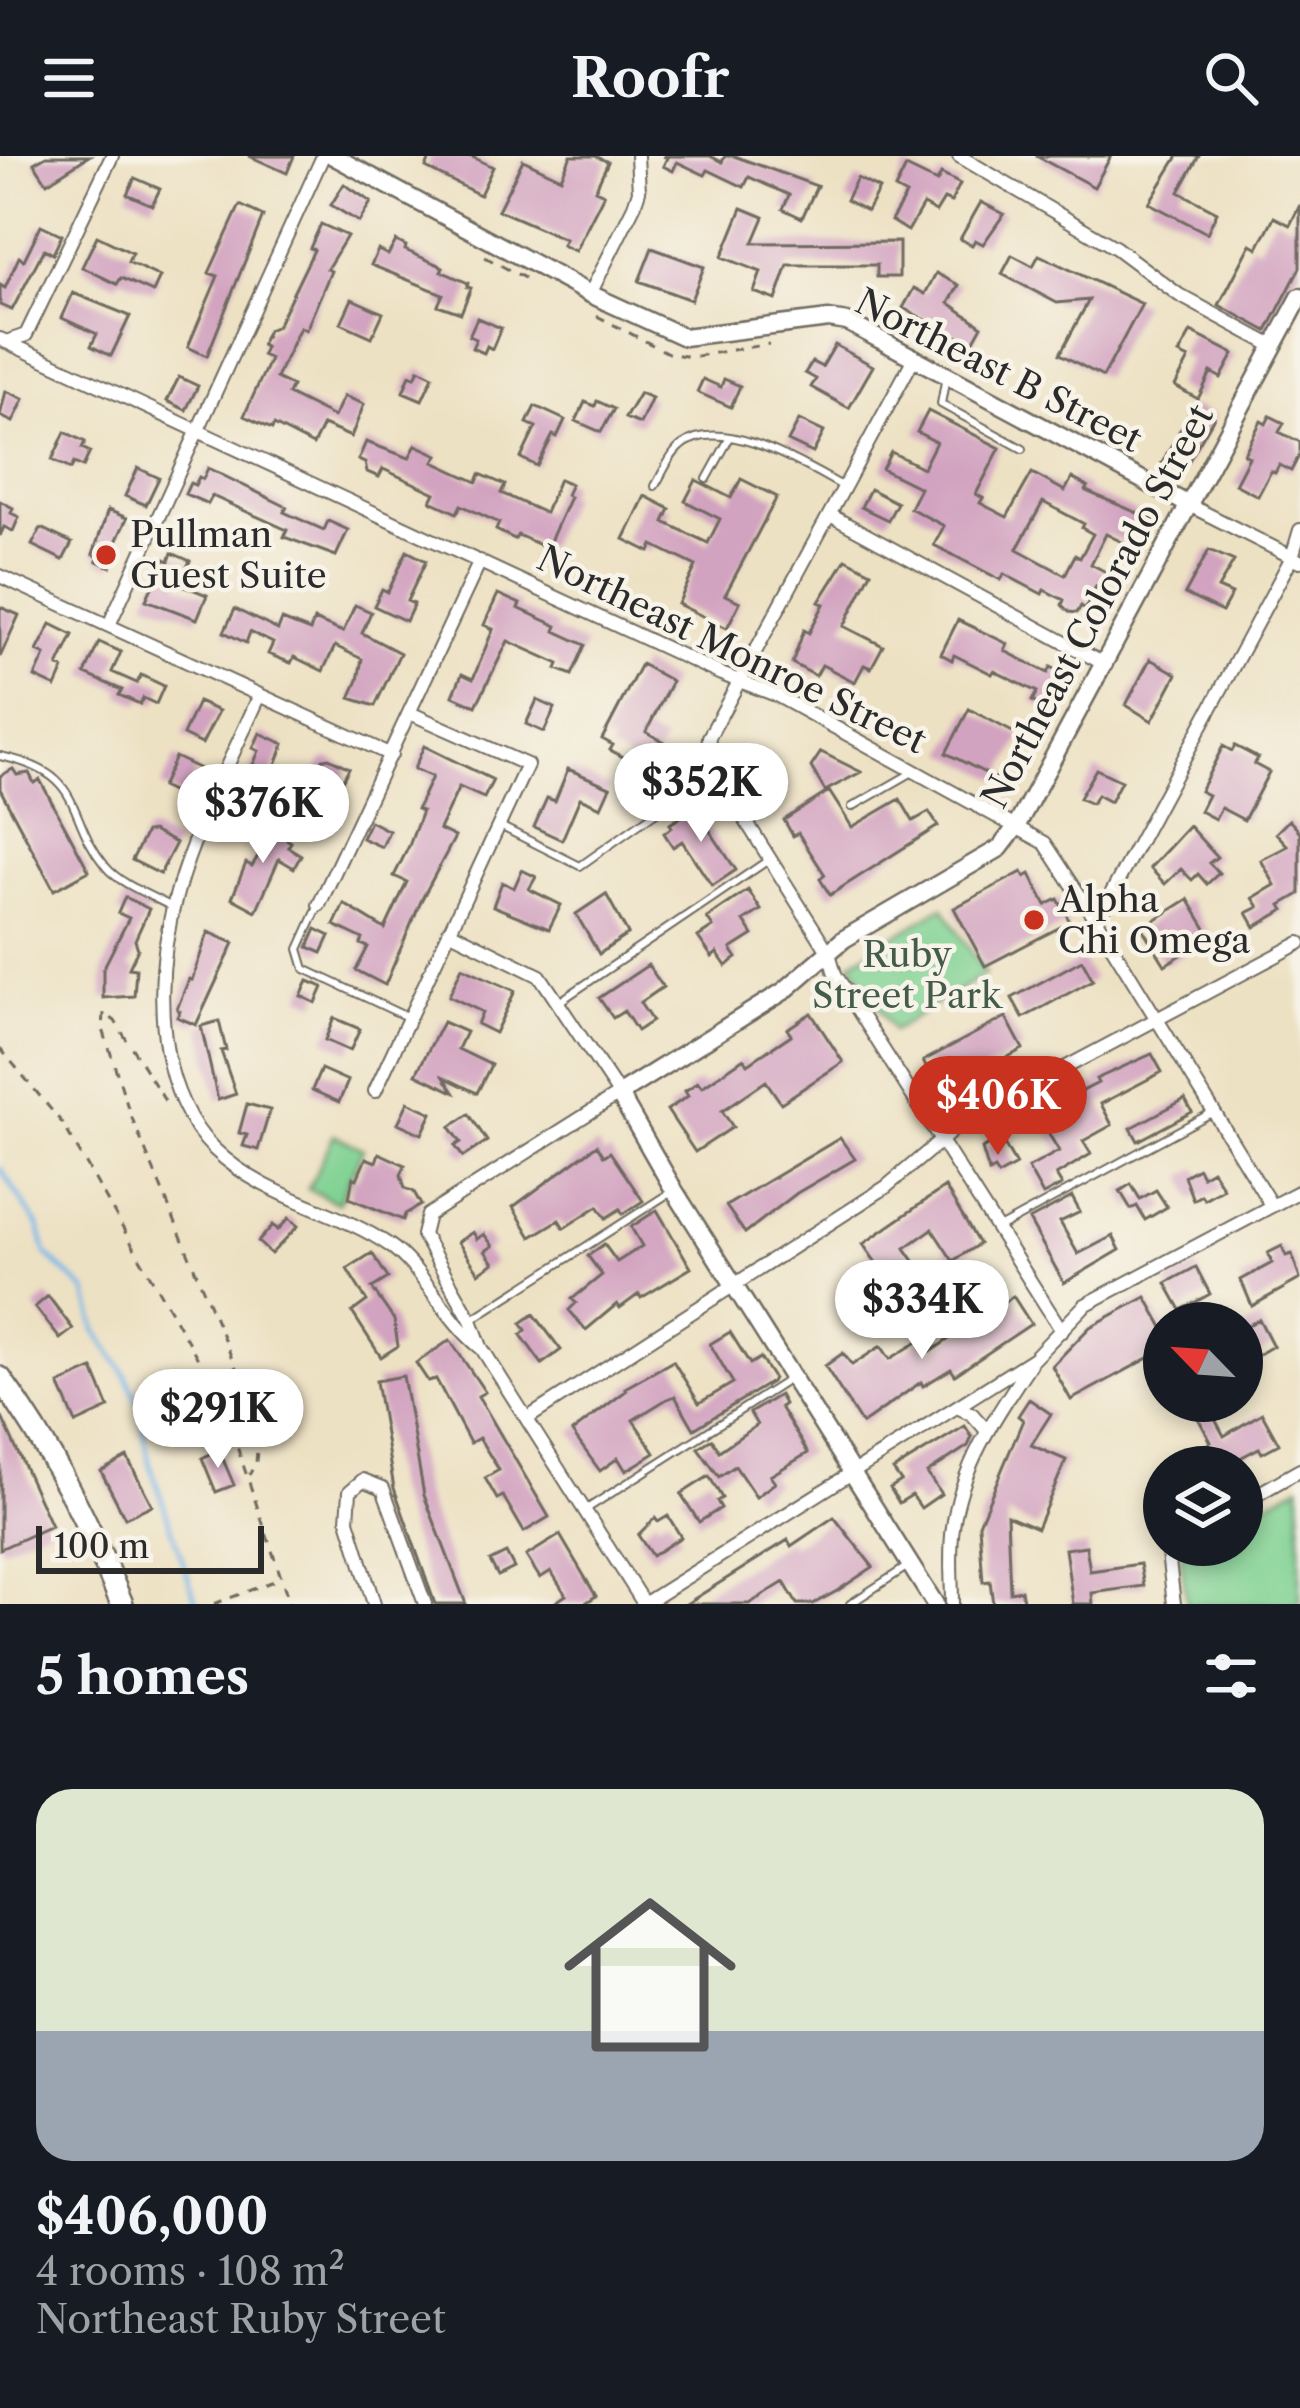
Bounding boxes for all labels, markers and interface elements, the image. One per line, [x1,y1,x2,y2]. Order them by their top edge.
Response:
icon: menu [36,45,102,111]
text: Roofr [571,45,729,111]
icon: search [1198,45,1264,111]
street label: Northeast B Street [849,279,1150,461]
street label: Northeast Colorado Street [972,397,1222,815]
place label: Pullman Guest Suite [130,512,327,597]
street label: Northeast Monroe Street [531,536,934,762]
marker: Pullman Guest Suite [93,542,119,568]
pin: $352K [617,743,785,845]
text: $352K [641,758,761,806]
pin: $376K [179,764,347,866]
text: $376K [204,779,322,827]
place label: Alpha Chi Omega [1057,877,1250,962]
marker: Alpha Chi Omega [1021,907,1047,933]
park label: Ruby Street Park [812,932,1004,1017]
pin: $406K [914,1056,1082,1158]
text: $406K [936,1071,1060,1119]
pin: $334K [838,1260,1006,1362]
text: $334K [862,1275,982,1323]
north arrow [1143,1302,1263,1422]
map controls [1143,1302,1263,1566]
pin: $291K [134,1369,302,1471]
text: $291K [160,1384,276,1432]
button: layers [1143,1446,1263,1566]
scale bar [36,1520,264,1573]
text: 100 m [54,1526,149,1567]
icon: filters [1198,1643,1264,1709]
text: 5 homes [36,1645,249,1707]
icon: home [542,1867,758,2083]
text: $406,000 [36,2185,269,2247]
text: 4 rooms · 108 m² [36,2247,345,2295]
text: Northeast Ruby Street [36,2295,446,2343]

